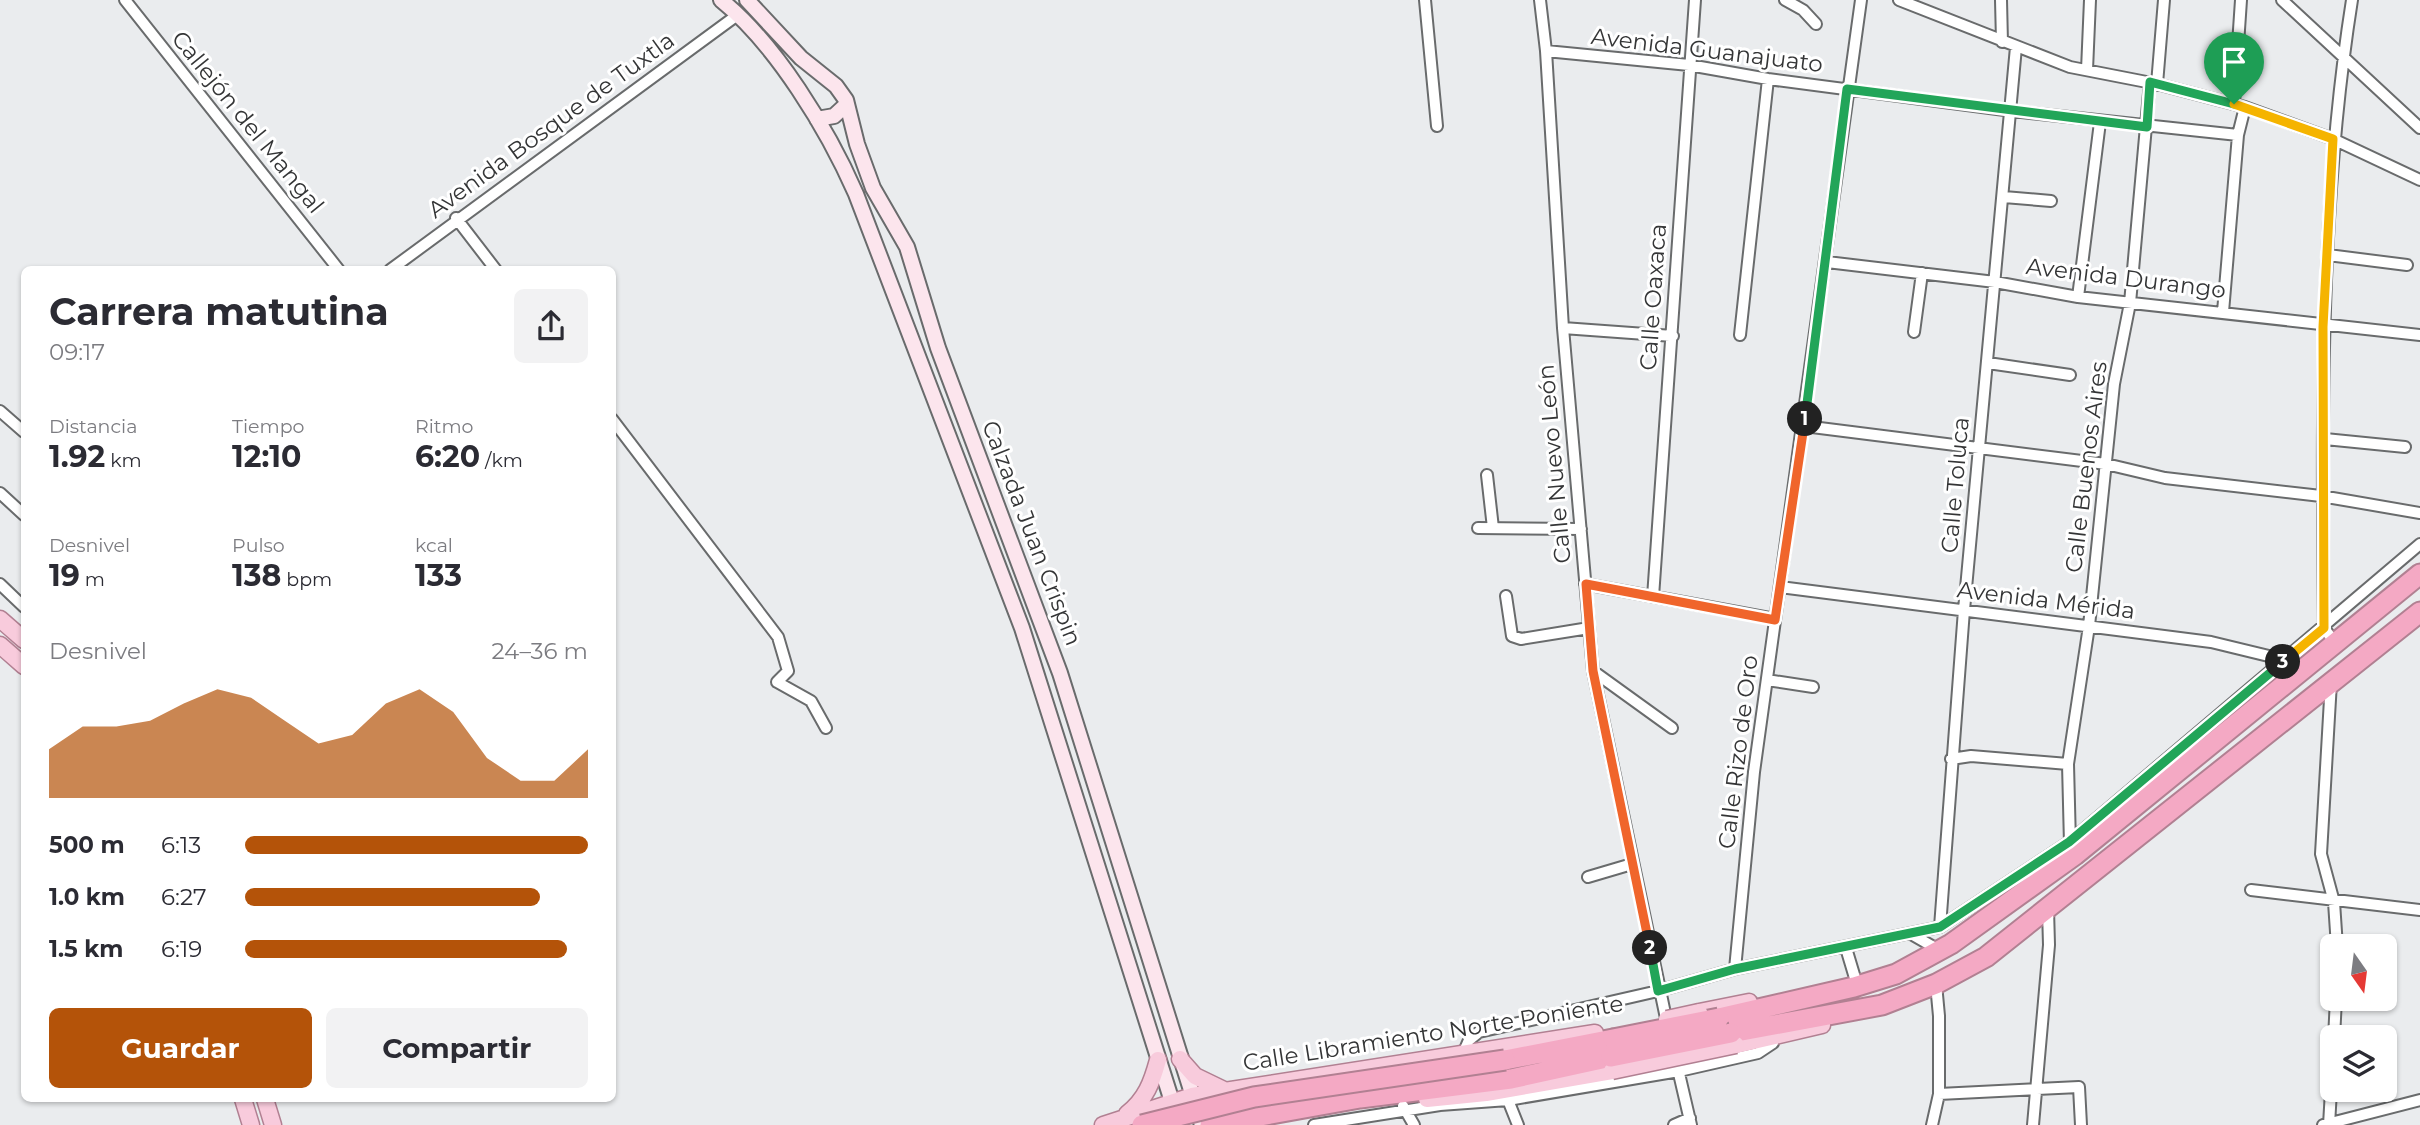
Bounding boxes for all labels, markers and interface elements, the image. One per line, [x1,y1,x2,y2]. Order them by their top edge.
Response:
street label: Avenida Guanajuato [1589,22,1825,78]
street label: Callejón del Mangal [166,25,330,219]
street label: Avenida Bosque de Tuxtla [422,26,680,224]
pin [2204,32,2264,104]
icon: arrive [2215,43,2253,81]
street label: Calle Oaxaca [1634,223,1672,371]
street label: Avenida Durango [2025,252,2227,304]
text: Carrera matutina [49,288,389,335]
button: share [514,289,588,363]
text: 09:17 [49,338,105,366]
street label: Calle Buenos Aires [2059,360,2113,574]
street label: Calle Nuevo León [1531,363,1577,565]
pin: 1 [1787,402,1822,436]
text: 1 [1801,407,1808,430]
text: Distancia [49,415,137,438]
text: Tiempo [232,415,304,438]
text: Ritmo [415,415,473,438]
street label: Calle Toluca [1935,416,1975,554]
street label: Calzada Juan Crispin [976,417,1088,649]
text: 1.92 [49,438,105,475]
text: 12:10 [232,438,301,475]
text: 6:20 [415,438,480,475]
text: km [105,449,142,472]
text: /km [480,449,523,472]
text: Desnivel [49,534,130,557]
text: Pulso [232,534,285,557]
text: kcal [415,534,453,557]
text: 19 [49,557,80,594]
text: 138 [232,557,281,594]
text: 133 [415,557,462,594]
text: m [80,568,105,591]
text: bpm [281,568,332,591]
street label: Avenida Mérida [1955,575,2137,625]
text: Desnivel [49,637,147,665]
text: 24–36 m [492,637,588,665]
pin: 3 [2266,644,2300,680]
text: 3 [2277,650,2288,673]
street label: Calle Rizo de Oro [1712,654,1764,850]
text: 500 m [49,831,125,859]
text: 6:13 [161,831,201,859]
text: 1.0 km [49,883,125,911]
text: 6:27 [161,883,206,911]
pin: 2 [1632,930,1668,965]
north arrow [2320,934,2398,1012]
map controls [2320,934,2397,1102]
text: 1.5 km [49,935,123,963]
text: 6:19 [161,935,202,963]
text: 2 [1644,936,1655,959]
street label: Calle Libramiento Norte Poniente [1241,989,1625,1077]
button: Guardar [49,1008,312,1088]
button: Compartir [326,1008,588,1088]
button: layers [2320,1025,2397,1102]

